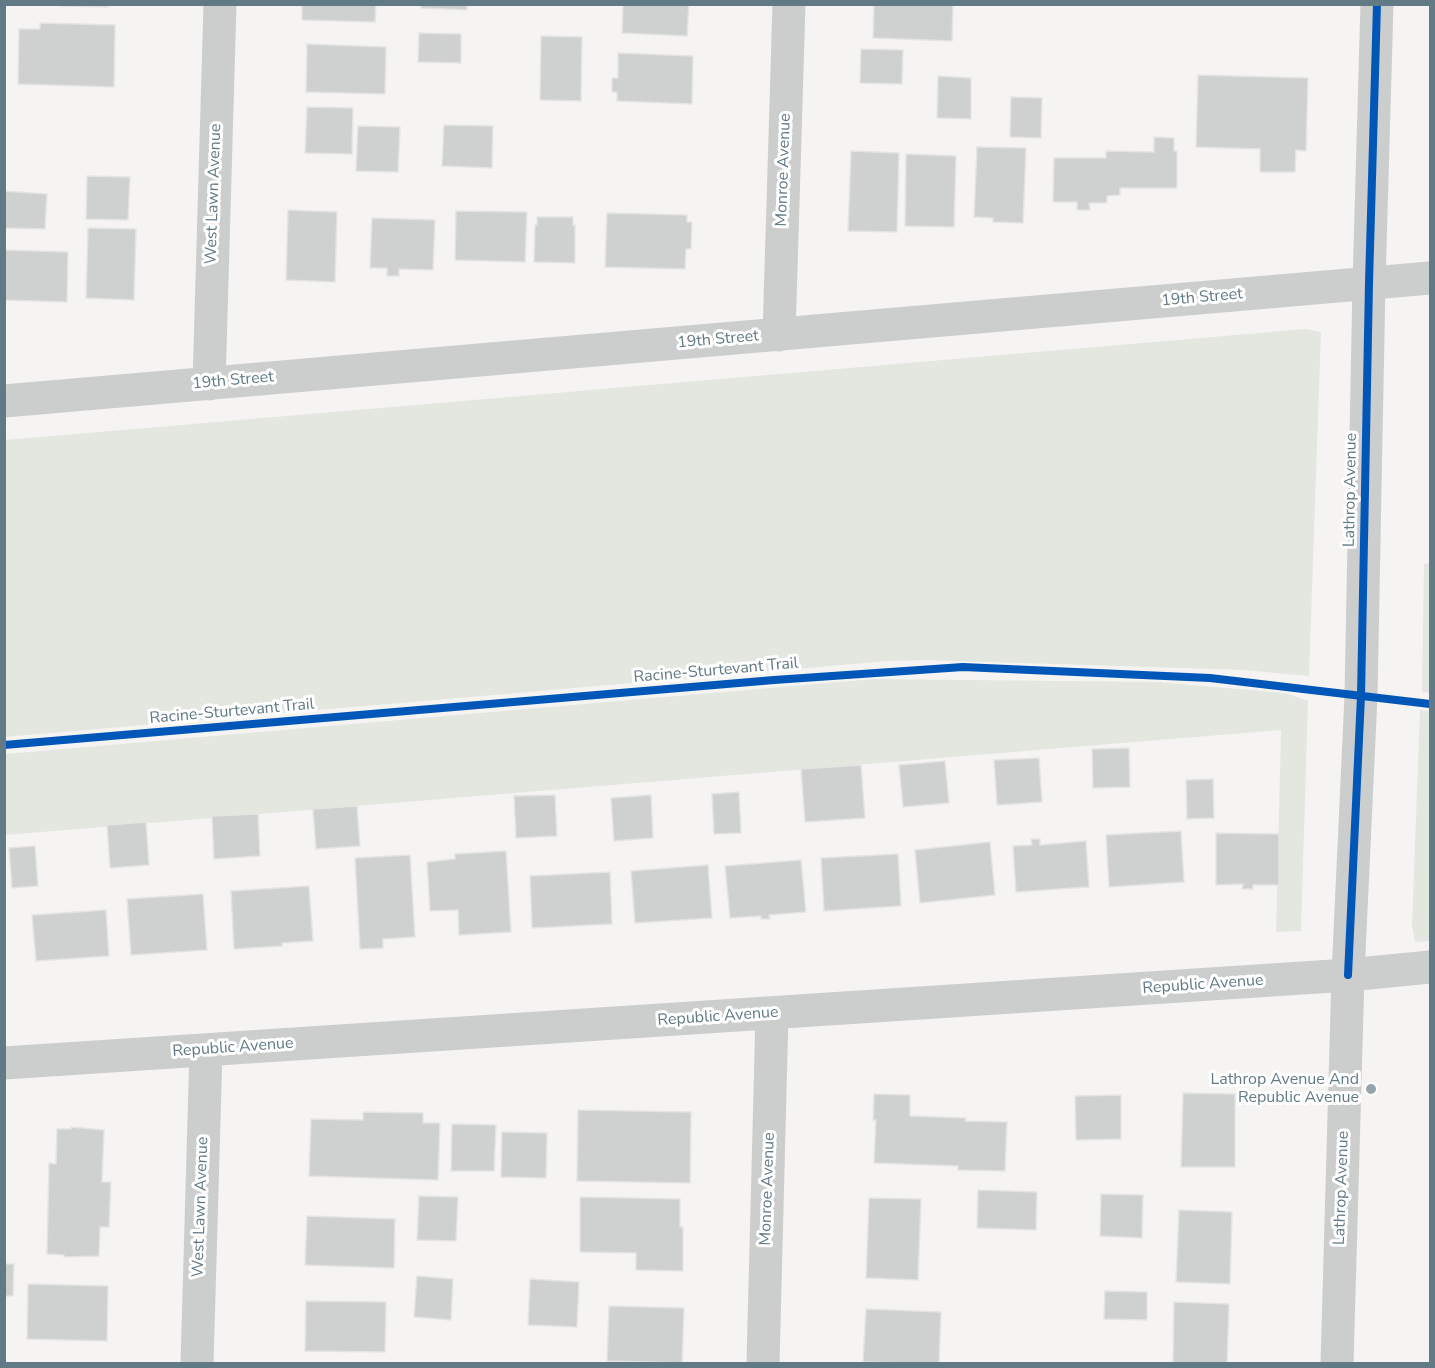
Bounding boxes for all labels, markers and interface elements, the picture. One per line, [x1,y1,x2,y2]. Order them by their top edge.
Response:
street label: Monroe Avenue [772,113,796,227]
street label: West Lawn Avenue [202,123,226,265]
street label: 19th Street [1160,285,1244,311]
street label: 19th Street [676,327,760,353]
street label: 19th Street [191,368,275,394]
street label: Lathrop Avenue [1340,433,1362,547]
street label: Racine-Sturtevant Trail [633,654,799,688]
street label: Racine-Sturtevant Trail [149,695,315,729]
street label: Republic Avenue [1142,971,1264,999]
street label: Republic Avenue [657,1003,779,1031]
street label: Republic Avenue [172,1034,294,1062]
place label: Lathrop Avenue And Republic Avenue [1211,1070,1359,1108]
marker: Lathrop Avenue And Republic Avenue [1364,1082,1378,1096]
street label: Lathrop Avenue [1330,1131,1354,1245]
street label: Monroe Avenue [756,1132,780,1246]
street label: West Lawn Avenue [189,1136,213,1278]

